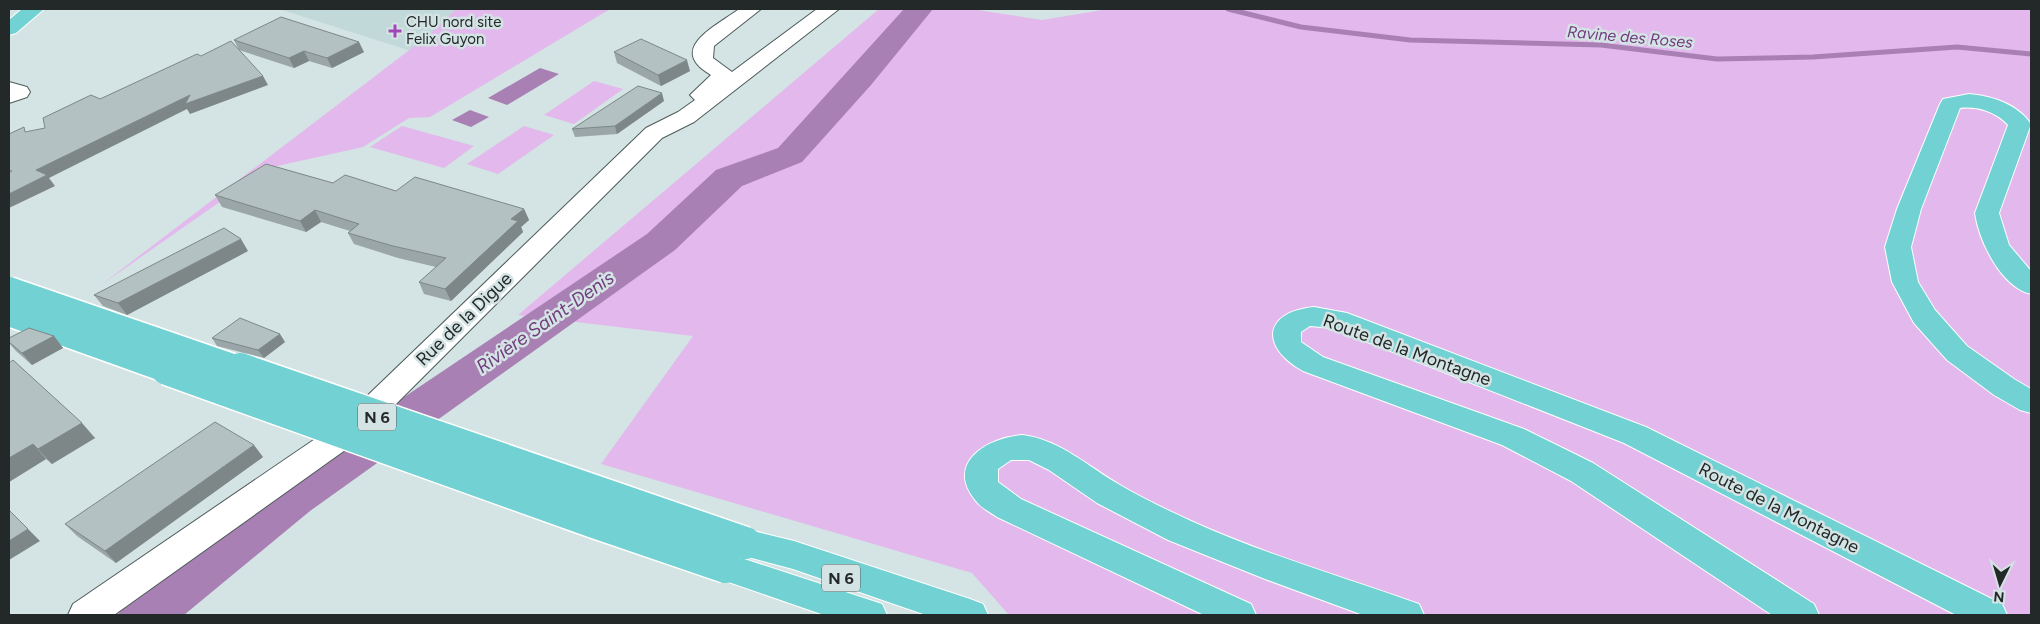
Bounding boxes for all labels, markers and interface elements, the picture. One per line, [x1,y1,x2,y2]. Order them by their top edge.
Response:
place label: CHU nord site Felix Guyon [406,13,501,48]
water label: Ravine des Roses [1566,22,1694,52]
marker: CHU nord site Felix Guyon [388,24,402,38]
water label: Rivière Saint-Denis [472,266,618,378]
street label: Rue de la Digue [411,268,517,370]
street label: Route de la Montagne [1320,309,1494,391]
road number: N 6 [358,404,396,431]
street label: Route de la Montagne [1695,458,1863,558]
north arrow [1975,559,2025,609]
road number: N 6 [822,564,860,592]
text: N [1993,588,2005,605]

